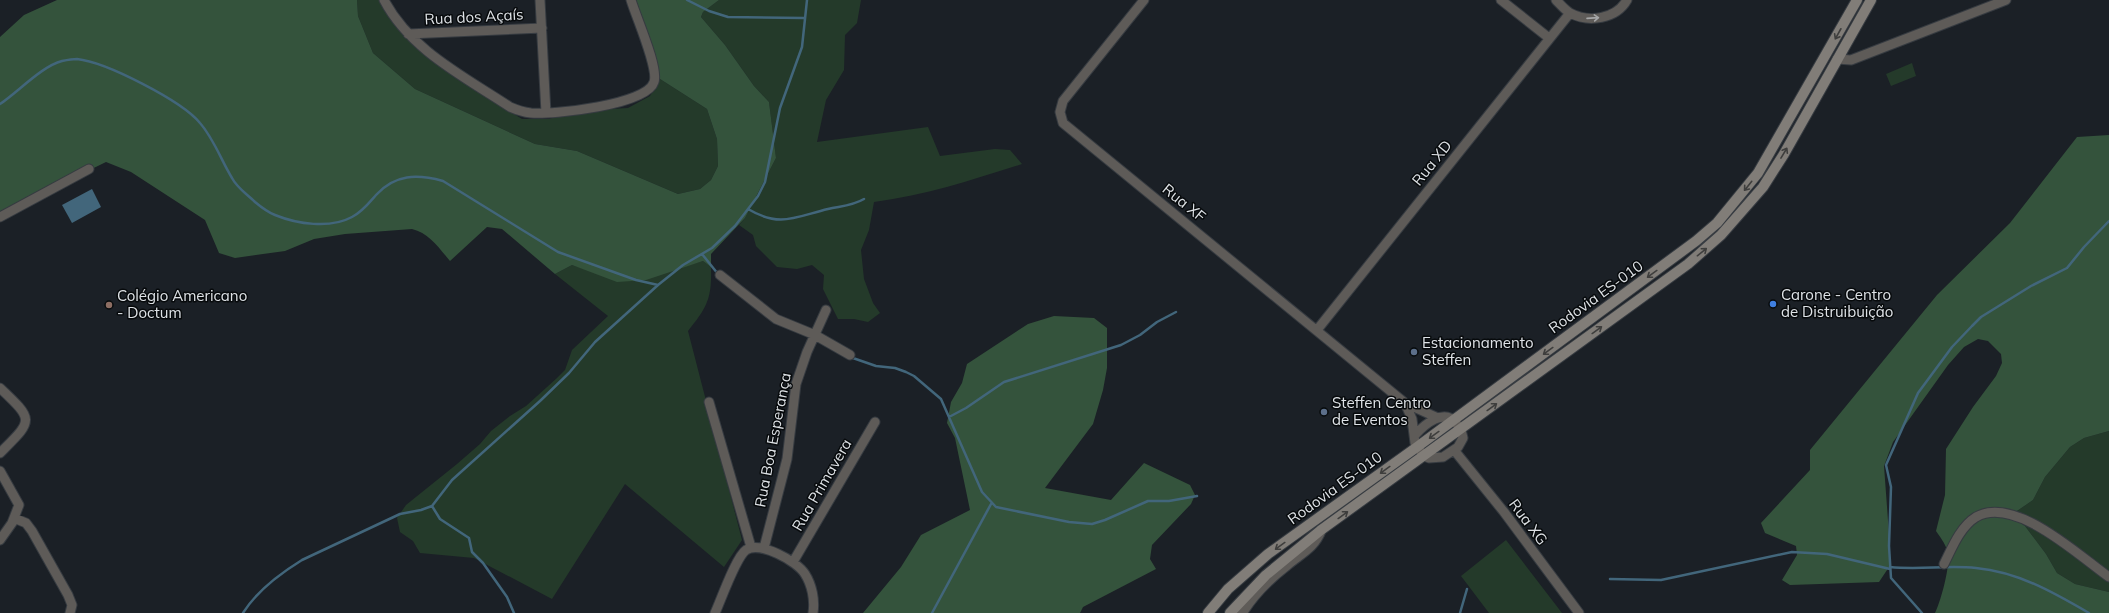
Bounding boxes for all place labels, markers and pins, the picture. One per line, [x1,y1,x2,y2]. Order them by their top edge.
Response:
place label: Carone - Centro de Distruibuição [1781,285,1893,321]
place label: Colégio Americano - Doctum [117,286,247,322]
marker: Carone - Centro de Distruibuição [1768,299,1778,309]
marker: Colégio Americano - Doctum [104,300,114,310]
place label: Estacionamento Steffen [1422,333,1534,369]
marker: Estacionamento Steffen [1409,347,1419,357]
place label: Steffen Centro de Eventos [1332,393,1431,429]
marker: Steffen Centro de Eventos [1319,407,1329,417]

